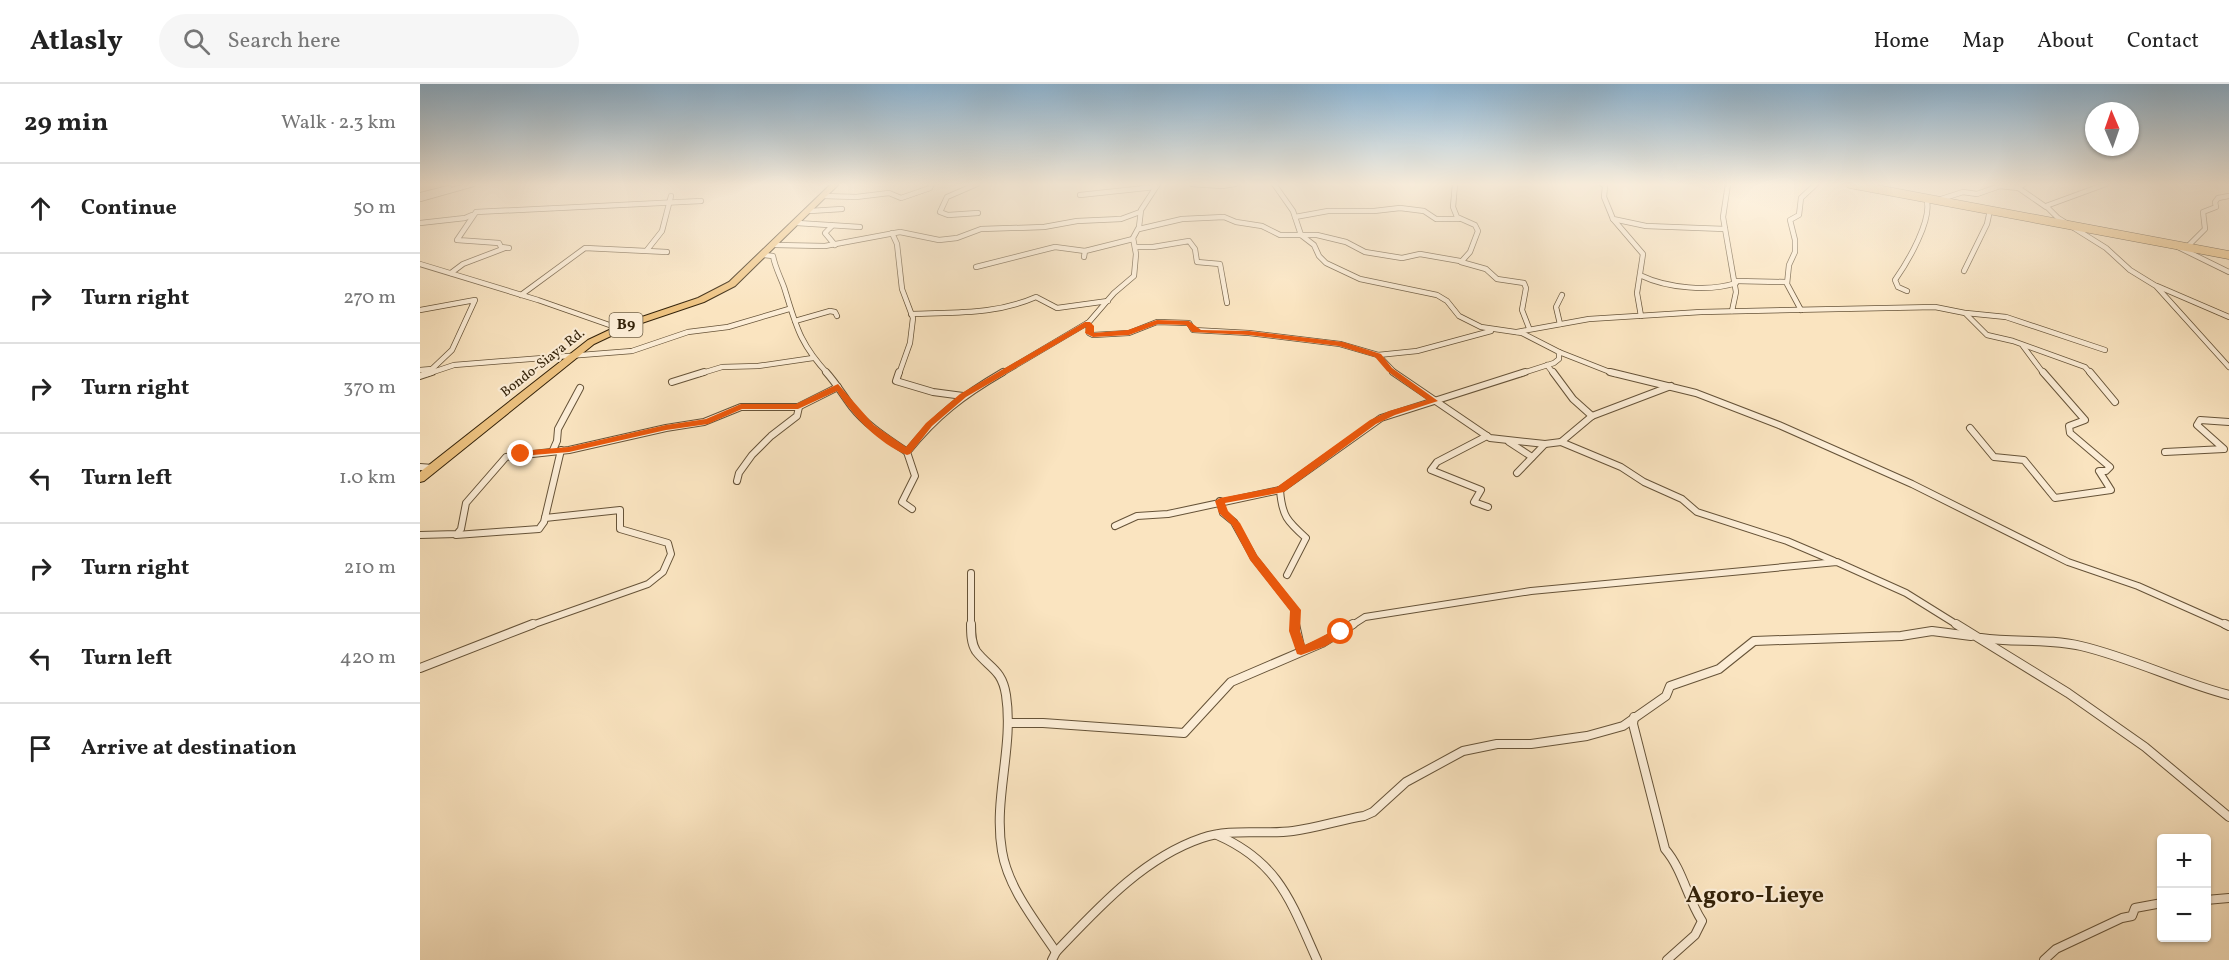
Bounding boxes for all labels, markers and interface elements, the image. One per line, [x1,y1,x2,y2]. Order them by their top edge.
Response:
search box [159,14,579,68]
text: Atlasly [30,22,123,61]
icon: search [180,25,213,58]
text: Search here [228,26,340,57]
text: Home [1874,27,1929,56]
text: Map [1962,27,2004,56]
text: About [2037,27,2094,56]
text: Contact [2127,27,2199,56]
north arrow [2085,102,2139,156]
text: 29 min [24,105,108,141]
text: Walk · 2.3 km [281,109,396,137]
icon: ahead [24,192,57,225]
text: Continue [81,193,177,224]
text: 50 m [353,194,396,222]
icon: right [24,282,57,315]
text: Turn right [81,283,189,314]
text: 270 m [343,284,396,312]
road number: B9 [610,313,642,337]
street label: Bondo-Siaya Rd. [497,324,589,402]
icon: right [24,372,57,405]
text: Turn right [81,373,189,404]
text: 370 m [343,374,396,402]
route end [507,440,533,466]
icon: left [24,462,57,495]
text: Turn left [81,463,172,494]
text: 1.0 km [339,464,396,492]
icon: right [24,552,57,585]
text: Turn right [81,553,189,584]
text: 210 m [344,554,396,582]
route start [1327,618,1353,644]
icon: left [24,642,57,675]
text: Turn left [81,643,172,674]
text: 420 m [340,644,396,672]
icon: arrive [24,732,57,765]
text: Arrive at destination [81,733,297,764]
map controls [2157,834,2211,942]
button: + [2157,834,2211,888]
district label: Agoro-Lieye [1686,879,1824,913]
button: − [2157,888,2211,942]

